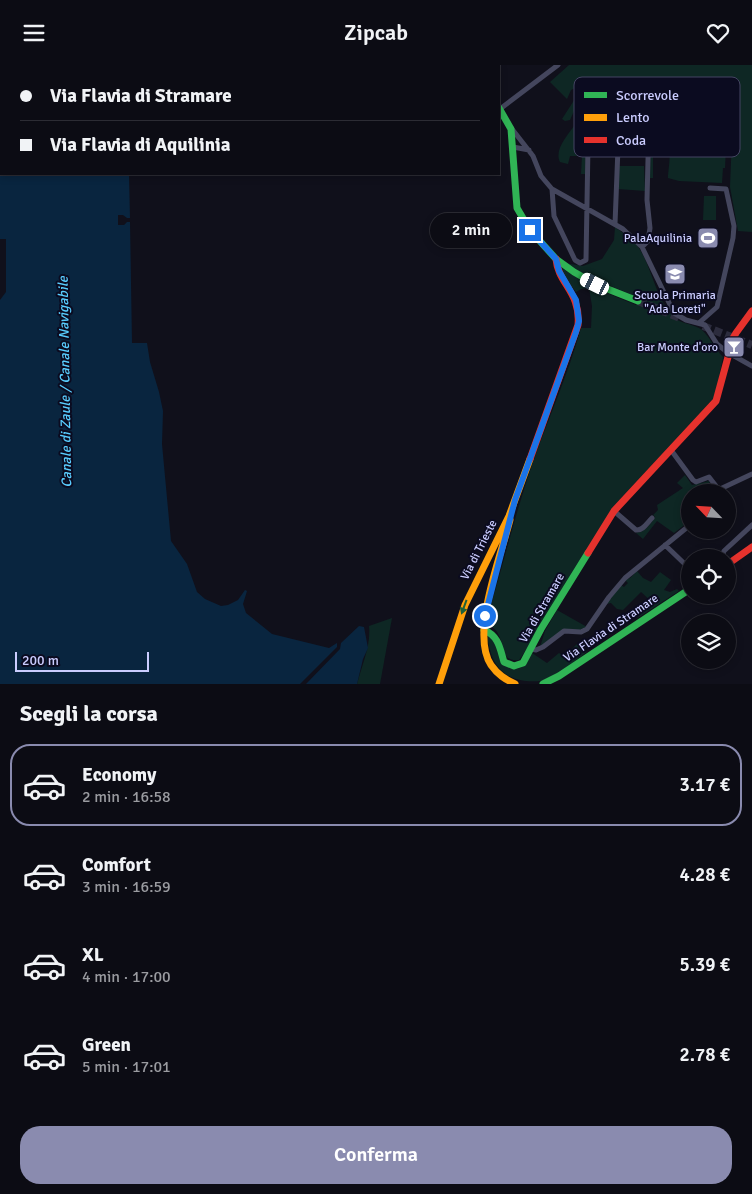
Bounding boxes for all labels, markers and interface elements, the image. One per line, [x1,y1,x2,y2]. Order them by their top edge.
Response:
icon: menu [20,19,48,47]
text: Zipcab [344,19,408,46]
icon: heart [704,19,732,47]
legend [574,77,740,157]
text: Via Flavia di Stramare [50,84,232,108]
text: Scorrevole [616,87,679,104]
text: Lento [616,109,650,126]
text: Coda [616,132,646,149]
text: Via Flavia di Aquilinia [50,133,231,157]
callout: 2 min [430,213,512,247]
route end [519,219,541,241]
text: 2 min [452,220,490,240]
sports icon: PalaAquilinia [696,226,720,250]
place label: PalaAquilinia [624,231,692,246]
school or university icon: Scuola Primaria "Ada Loreti" [663,262,687,286]
car [578,271,611,297]
water label: Canale di Zaule / Canale Navigabile [55,275,75,488]
place label: Scuola Primaria "Ada Loreti" [634,288,716,317]
bar icon: Bar Monte d'oro [722,335,746,359]
place label: Bar Monte d'oro [637,340,718,355]
north arrow [681,484,736,539]
map controls [681,484,736,669]
street label: Via di Trieste [457,517,501,583]
button: locate [681,549,736,604]
street label: Via di Stramare [516,570,568,646]
street label: Via Flavia di Stramare [561,591,661,665]
one-way arrow [460,600,468,615]
route start [474,605,496,627]
button: layers [681,614,736,669]
scale bar [15,649,149,672]
text: 200 m [22,652,59,669]
text: Scegli la corsa [20,700,158,727]
icon: car [22,763,67,808]
text: Economy [82,763,156,787]
text: 3.17 € [680,773,730,797]
text: 2 min · 16:58 [82,787,171,807]
icon: car [22,853,67,898]
text: Comfort [82,853,151,877]
text: 4.28 € [680,863,730,887]
text: 3 min · 16:59 [82,877,171,897]
icon: car [22,943,67,988]
text: XL [82,943,104,967]
text: 5.39 € [680,953,730,977]
text: 4 min · 17:00 [82,967,171,987]
icon: car [22,1033,67,1078]
text: Green [82,1033,131,1057]
text: 2.78 € [680,1043,730,1067]
text: 5 min · 17:01 [82,1057,171,1077]
button: Conferma [20,1126,732,1184]

